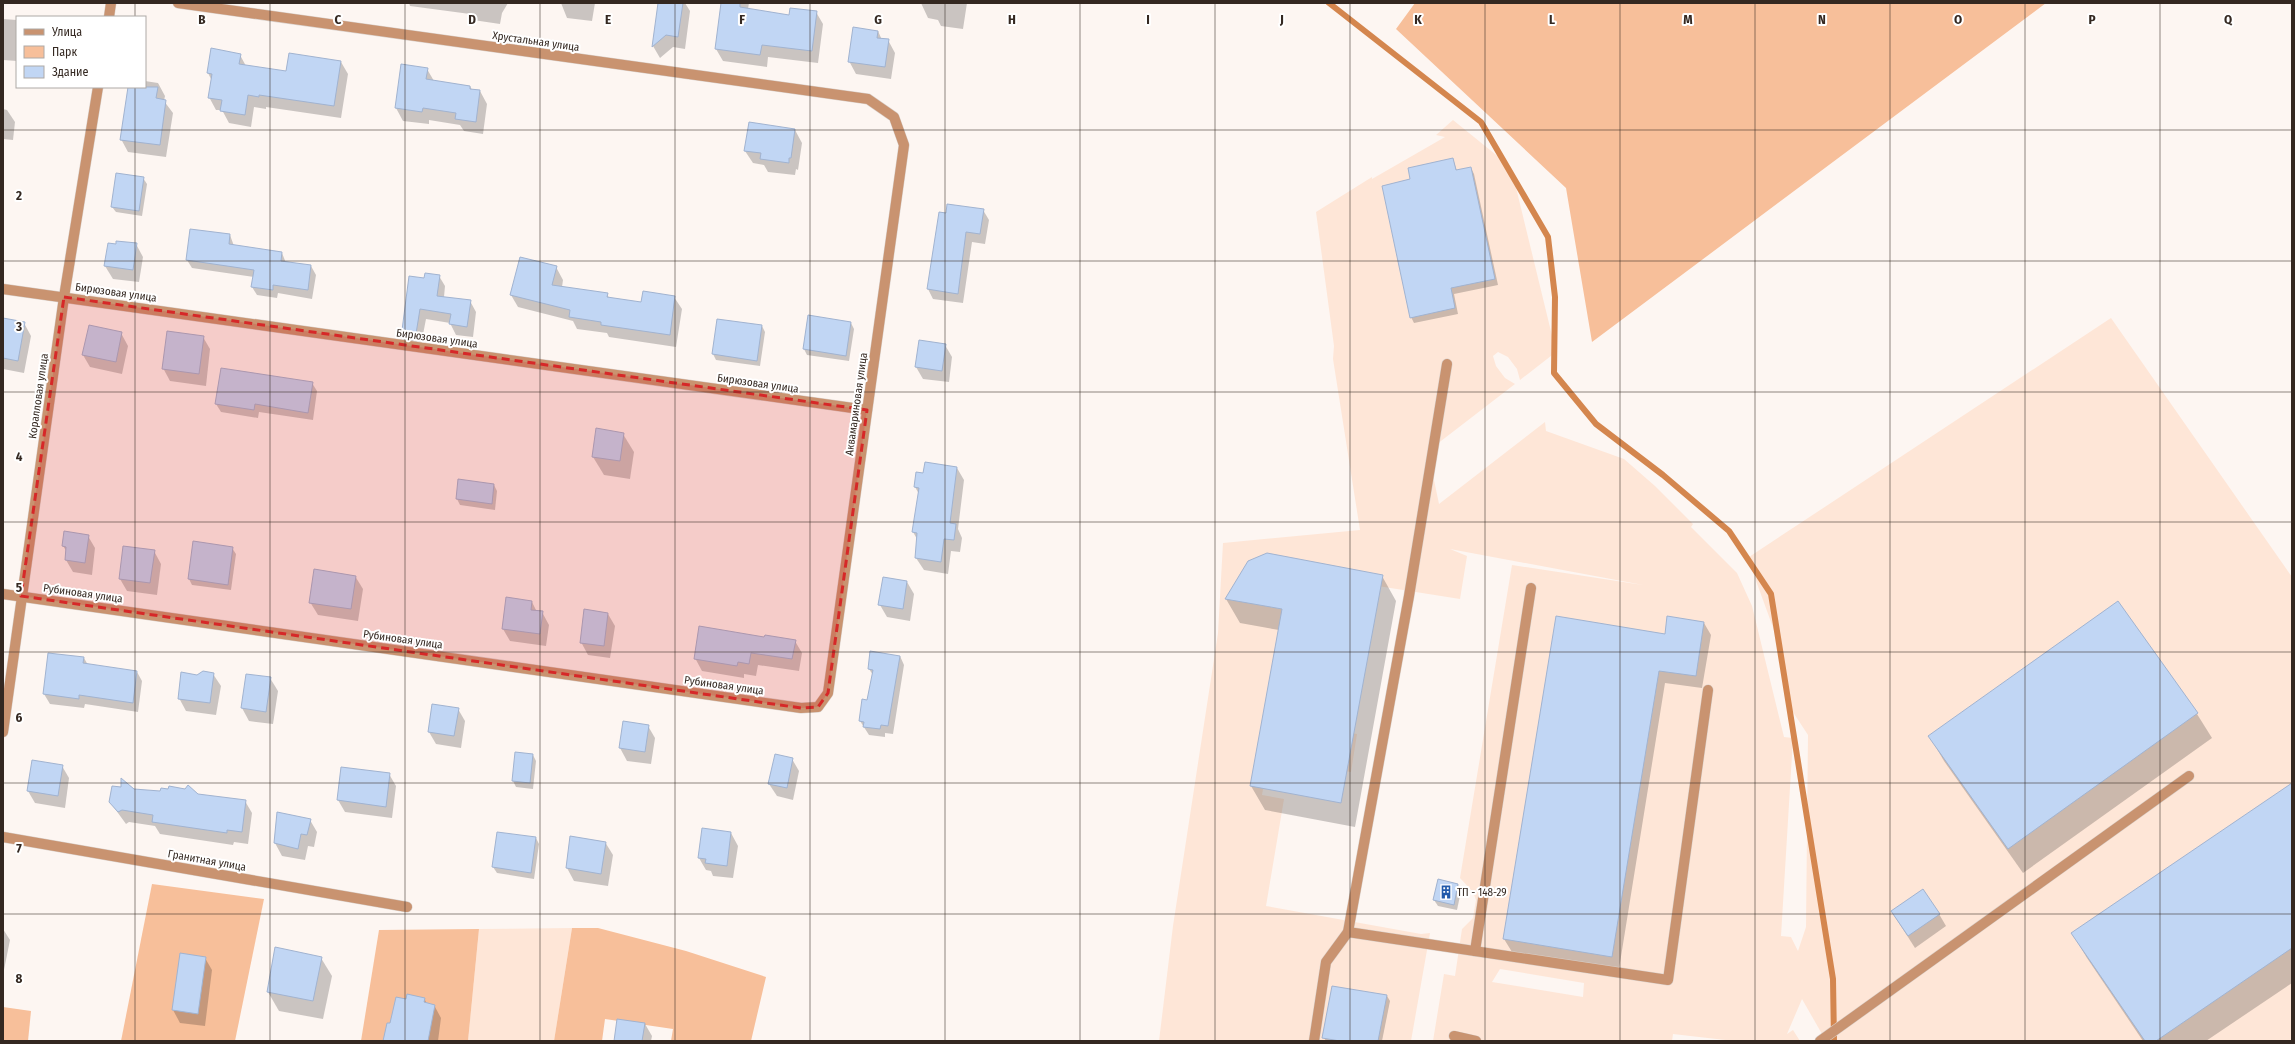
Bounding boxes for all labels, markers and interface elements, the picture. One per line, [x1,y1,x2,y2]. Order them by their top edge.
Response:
text: B [198,12,206,27]
text: C [335,12,342,27]
text: D [468,12,476,27]
text: E [605,12,611,27]
text: F [739,12,745,27]
text: G [874,12,882,27]
text: H [1008,12,1016,27]
text: I [1146,12,1150,27]
text: J [1279,12,1284,27]
text: K [1414,12,1422,27]
text: L [1549,12,1555,27]
text: M [1683,12,1693,27]
text: N [1818,12,1826,27]
text: O [1954,12,1962,27]
text: P [2088,12,2096,27]
text: Q [2224,12,2233,27]
legend [16,16,146,88]
text: Улица [51,25,82,39]
street label: Хрустальная улица [492,29,580,54]
text: Парк [52,45,78,59]
text: Здание [52,65,88,79]
text: 2 [15,188,22,203]
street label: Бирюзовая улица [74,280,157,305]
text: 3 [15,319,22,334]
street label: Бирюзовая улица [395,326,478,351]
street label: Аквамариновая улица [843,352,870,456]
street label: Коралловая улица [26,353,51,440]
street label: Бирюзовая улица [716,371,799,396]
text: 4 [16,449,23,464]
text: 5 [16,580,22,595]
street label: Рубиновая улица [42,581,124,606]
street label: Рубиновая улица [362,627,444,652]
street label: Рубиновая улица [683,673,765,698]
text: 6 [16,710,23,725]
text: 7 [16,841,22,856]
street label: Гранитная улица [167,847,247,874]
building icon: ТП - 148-29 [1438,884,1454,900]
place label: ТП - 148-29 [1457,886,1507,899]
text: 8 [16,971,23,986]

